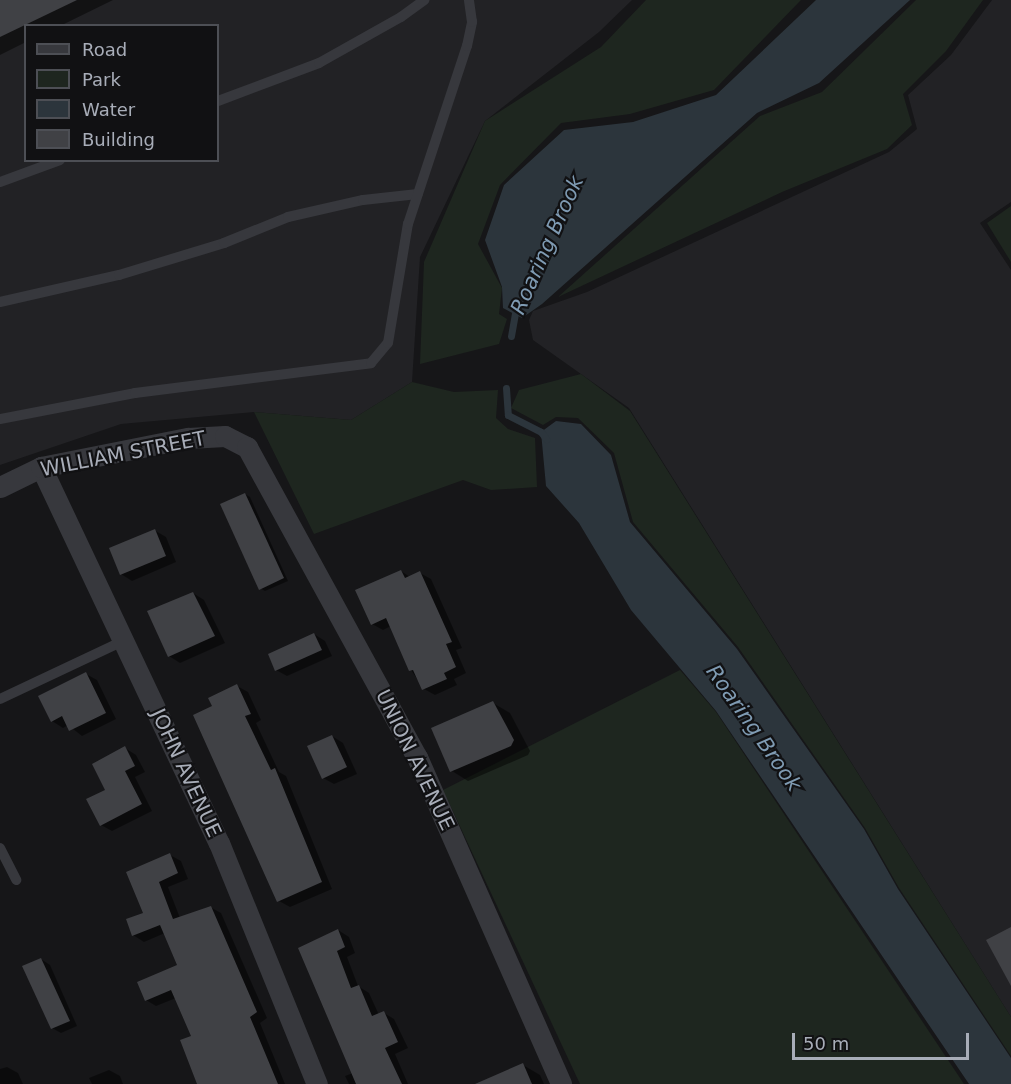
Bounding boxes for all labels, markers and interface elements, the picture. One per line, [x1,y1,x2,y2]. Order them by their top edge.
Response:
legend [24,24,219,162]
text: Road [82,39,127,60]
text: Park [82,69,121,90]
text: Water [82,99,135,120]
text: Building [82,129,155,150]
water label: Roaring Brook [505,172,589,318]
street label: WILLIAM STREET [39,426,207,482]
water label: Roaring Brook [701,660,807,796]
street label: UNION AVENUE [371,686,459,834]
street label: JOHN AVENUE [146,705,226,841]
scale bar [795,1021,972,1059]
text: 50 m [803,1033,849,1054]

